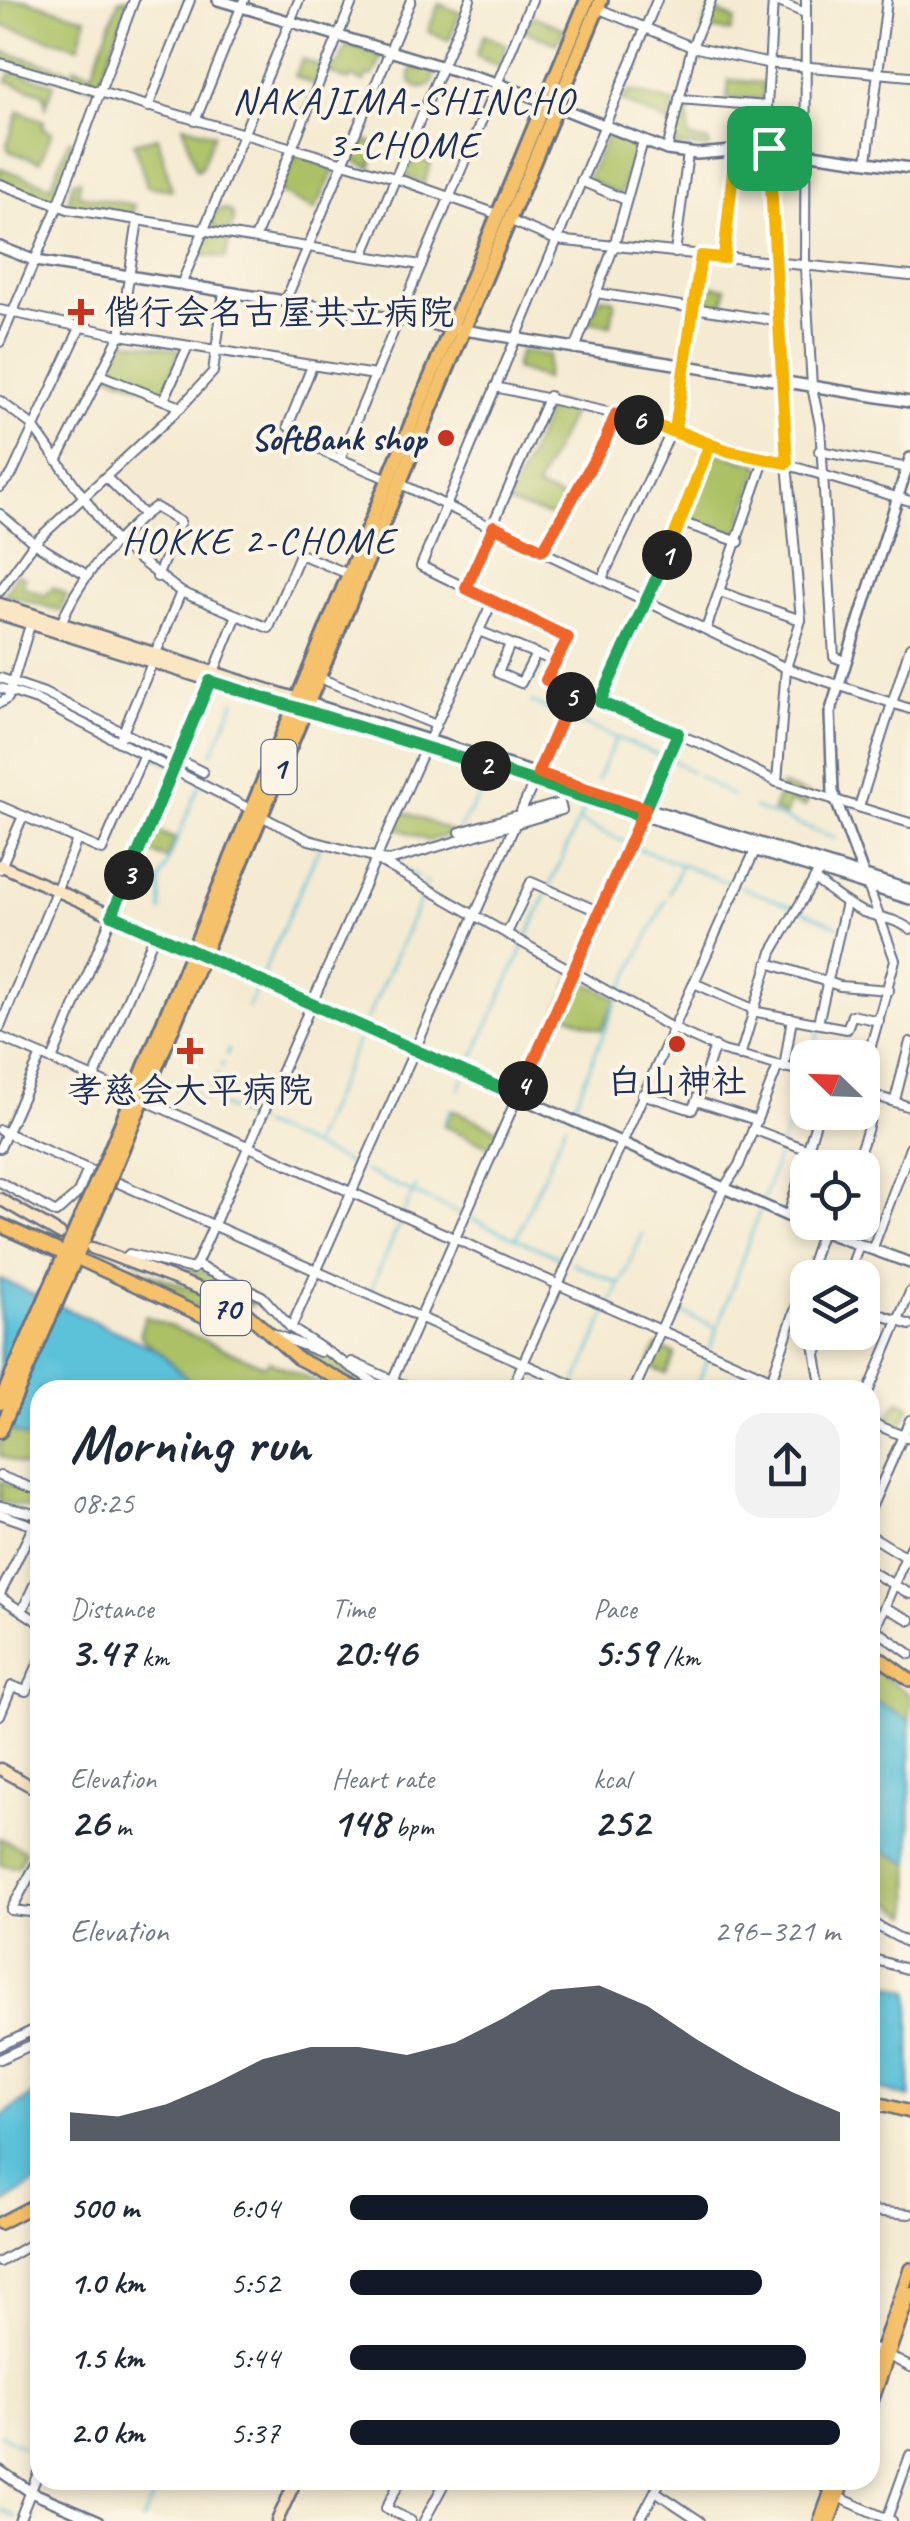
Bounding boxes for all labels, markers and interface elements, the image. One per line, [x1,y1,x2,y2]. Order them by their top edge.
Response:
district label: NAKAJIMA-SHINCHO 3-CHOME [232,77,577,168]
pin [727,106,812,191]
icon: arrive [742,121,797,176]
place label: 偕行会名古屋共立病院 [104,290,454,335]
marker: 偕行会名古屋共立病院 [68,299,94,325]
pin: 6 [614,395,664,445]
text: 6 [632,402,646,437]
place label: SoftBank shop [251,416,429,461]
marker: SoftBank shop [435,427,457,449]
district label: HOKKE 2-CHOME [121,517,399,564]
pin: 1 [642,530,692,580]
text: 1 [661,537,673,572]
pin: 5 [546,672,596,722]
text: 5 [565,679,577,714]
road number: 1 [262,740,296,794]
pin: 2 [461,741,511,791]
text: 2 [480,748,492,783]
pin: 3 [104,850,154,900]
text: 3 [123,857,135,892]
marker: 白山神社 [666,1033,688,1055]
marker: 孝慈会大平病院 [177,1038,203,1064]
north arrow [790,1040,880,1130]
map controls [790,1040,880,1350]
place label: 白山神社 [607,1059,747,1104]
pin: 4 [498,1061,548,1111]
place label: 孝慈会大平病院 [67,1068,313,1113]
text: 4 [517,1068,529,1103]
button: locate [790,1150,880,1240]
button: layers [790,1260,880,1350]
road number: 70 [201,1281,251,1335]
text: Morning run [70,1409,310,1479]
button: share [735,1413,840,1518]
text: 08:25 [70,1482,134,1523]
text: Distance [70,1591,154,1626]
text: Time [332,1591,375,1626]
text: Pace [593,1591,636,1626]
text: 3.47 [70,1626,135,1679]
text: 20:46 [332,1626,416,1679]
text: 5:59 [593,1626,657,1679]
text: km [135,1639,169,1674]
text: /km [657,1639,700,1674]
text: Elevation [70,1761,156,1796]
text: Heart rate [332,1761,434,1796]
text: kcal [593,1761,630,1796]
text: 26 [70,1796,109,1849]
text: 148 [332,1796,388,1849]
text: 252 [593,1796,649,1849]
text: m [109,1809,131,1844]
text: bpm [388,1809,434,1844]
text: Elevation [70,1910,168,1951]
text: 296–321 m [714,1910,840,1951]
text: 500 m [70,2187,139,2228]
text: 6:04 [230,2187,280,2228]
text: 1.0 km [70,2262,144,2303]
text: 5:52 [230,2262,280,2303]
text: 1.5 km [70,2337,144,2378]
text: 5:44 [230,2337,280,2378]
text: 2.0 km [70,2412,144,2453]
text: 5:37 [230,2412,280,2453]

